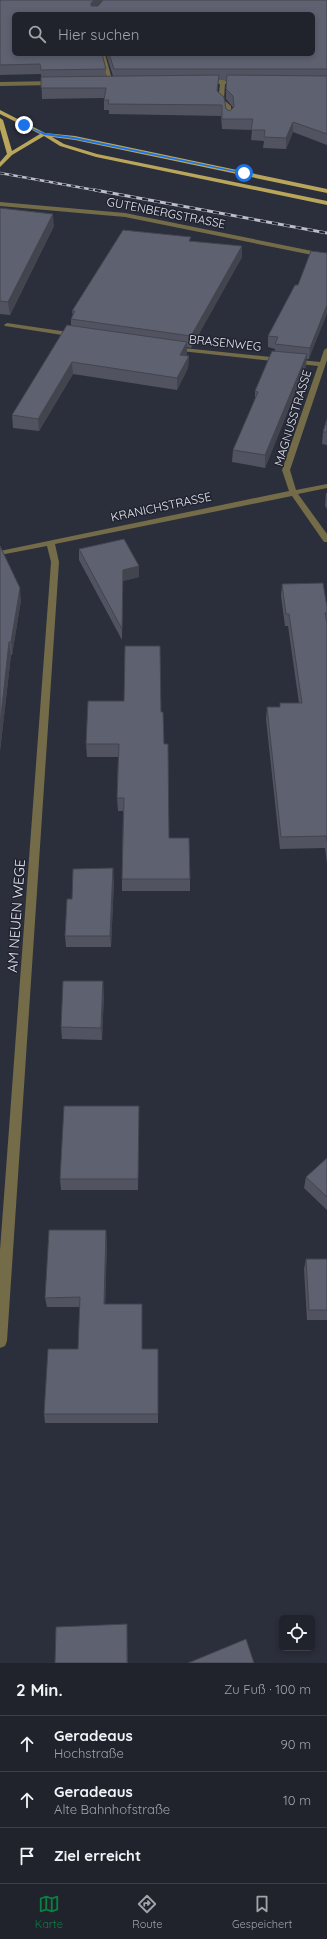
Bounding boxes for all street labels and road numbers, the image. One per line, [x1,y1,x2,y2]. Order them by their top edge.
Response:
street label: GUTENBERGSTRASSE [105,194,227,231]
street label: BRASENWEG [188,331,262,354]
street label: MAGNUSSTRASSE [271,368,314,468]
street label: KRANICHSTRASSE [109,489,213,524]
street label: AM NEUEN WEGE [3,859,29,973]

